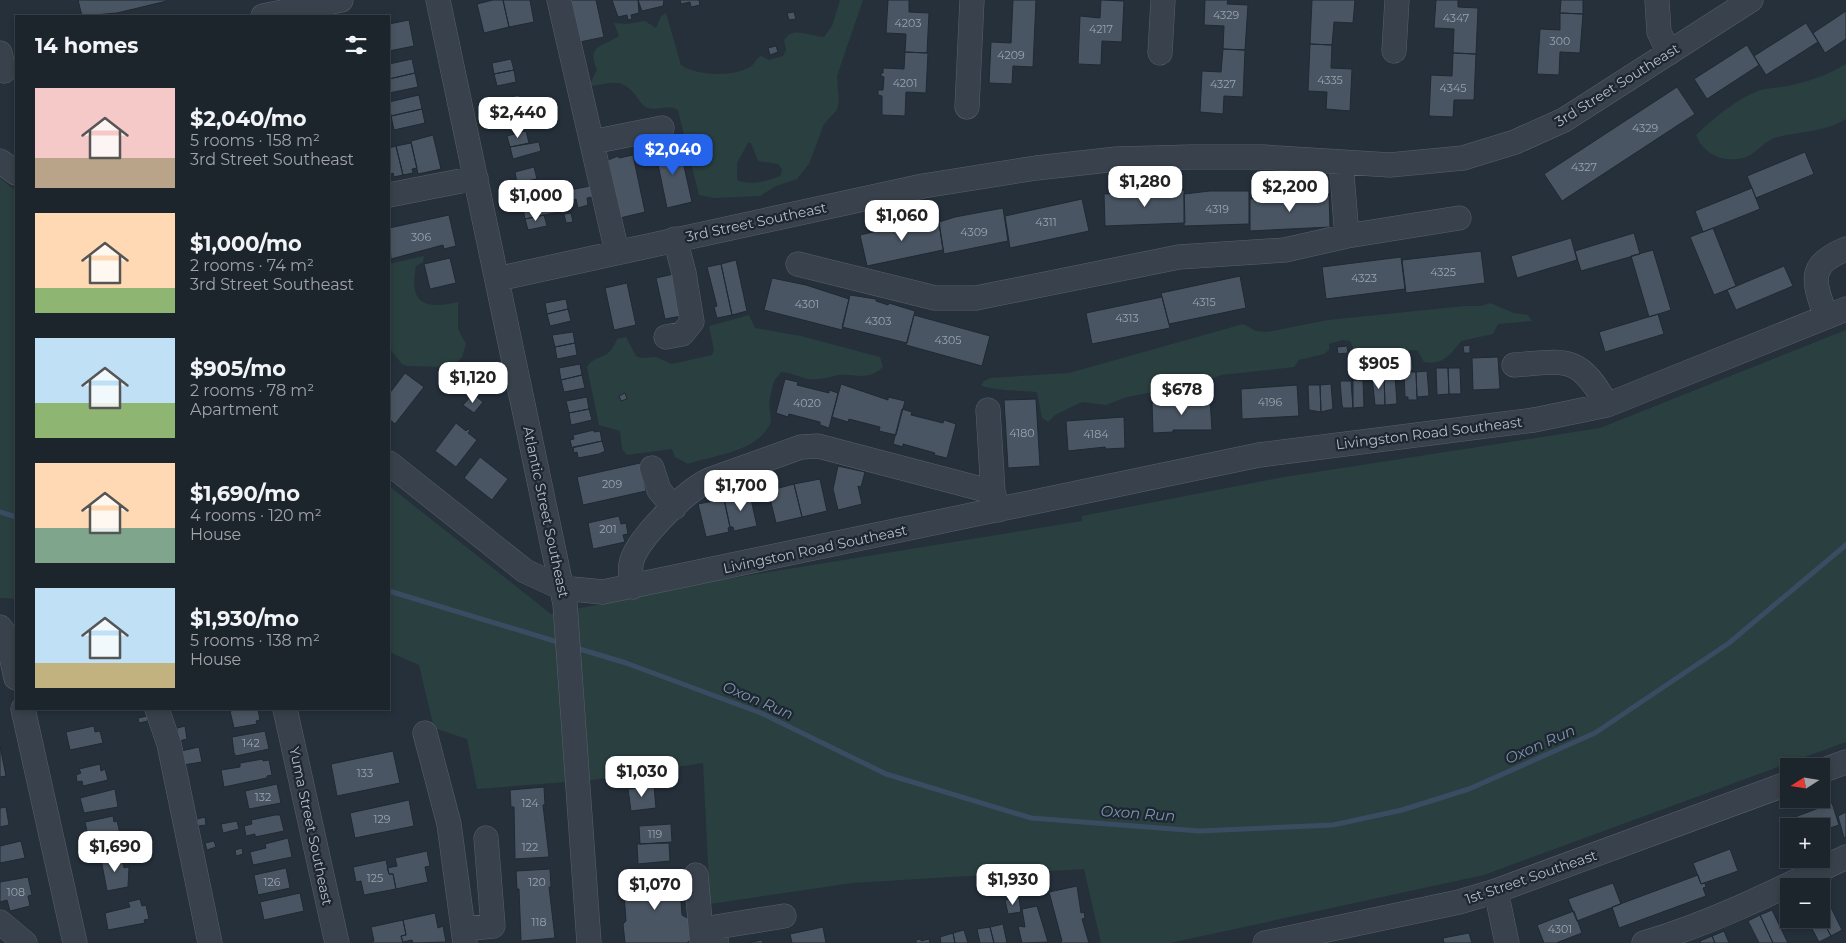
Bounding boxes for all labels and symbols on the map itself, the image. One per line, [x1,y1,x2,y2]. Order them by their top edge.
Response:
house number: 4329 [1213,8,1239,22]
house number: 4347 [1443,11,1469,25]
house number: 4203 [895,16,921,30]
house number: 4217 [1089,22,1113,36]
house number: 300 [1550,34,1570,48]
street label: 3rd Street Southeast [1551,39,1683,131]
house number: 4209 [997,48,1025,62]
house number: 4335 [1317,73,1343,87]
house number: 4201 [893,76,917,90]
house number: 4327 [1210,77,1236,91]
house number: 4345 [1440,81,1466,95]
pin: $2,440 [477,96,559,139]
house number: 4329 [1632,121,1658,135]
pin: $2,040 [632,134,714,176]
house number: 4327 [1571,160,1597,174]
pin: $1,280 [1104,166,1186,208]
pin: $2,200 [1249,170,1331,213]
pin: $1,000 [495,180,577,222]
street label: 3rd Street Southeast [684,198,828,246]
pin: $1,060 [861,200,943,242]
house number: 4319 [1205,202,1229,216]
house number: 4311 [1035,215,1057,229]
house number: 4309 [960,225,988,239]
house number: 306 [411,230,431,244]
house number: 4325 [1430,265,1456,279]
house number: 4323 [1351,271,1377,285]
house number: 4315 [1192,295,1216,309]
house number: 4301 [795,297,819,311]
house number: 4313 [1115,311,1139,325]
house number: 4303 [865,314,891,328]
house number: 4305 [935,333,961,347]
pin: $905 [1349,348,1409,390]
pin: $1,120 [432,362,514,404]
pin: $678 [1152,374,1212,416]
house number: 4196 [1258,395,1282,409]
house number: 4020 [793,396,821,410]
street label: Livingston Road Southeast [1335,413,1524,453]
street label: Atlantic Street Southeast [519,424,573,600]
house number: 4180 [1009,426,1035,440]
house number: 4184 [1083,427,1109,441]
pin: $1,700 [700,470,782,512]
house number: 209 [602,477,622,491]
street label: Livingston Road Southeast [721,521,909,577]
house number: 201 [599,522,617,536]
water label: Oxon Run [720,677,796,723]
water label: Oxon Run [1502,720,1578,768]
house number: 142 [242,736,260,750]
street label: Yuma Street Southeast [285,745,337,907]
pin: $1,030 [601,756,683,798]
north arrow [1780,758,1830,808]
house number: 133 [357,766,373,780]
house number: 132 [255,790,271,804]
house number: 124 [521,796,539,810]
water label: Oxon Run [1100,801,1176,825]
house number: 129 [374,812,391,826]
house number: 119 [648,827,663,841]
pin: $1,690 [74,830,156,873]
house number: 122 [522,840,538,854]
street label: 1st Street Southeast [1463,846,1600,908]
pin: $1,930 [972,864,1054,906]
pin: $1,070 [614,868,696,911]
house number: 125 [367,871,383,885]
house number: 126 [264,875,281,889]
house number: 120 [528,875,546,889]
house number: 108 [7,885,25,899]
house number: 118 [532,915,546,929]
house number: 4301 [1548,922,1572,936]

